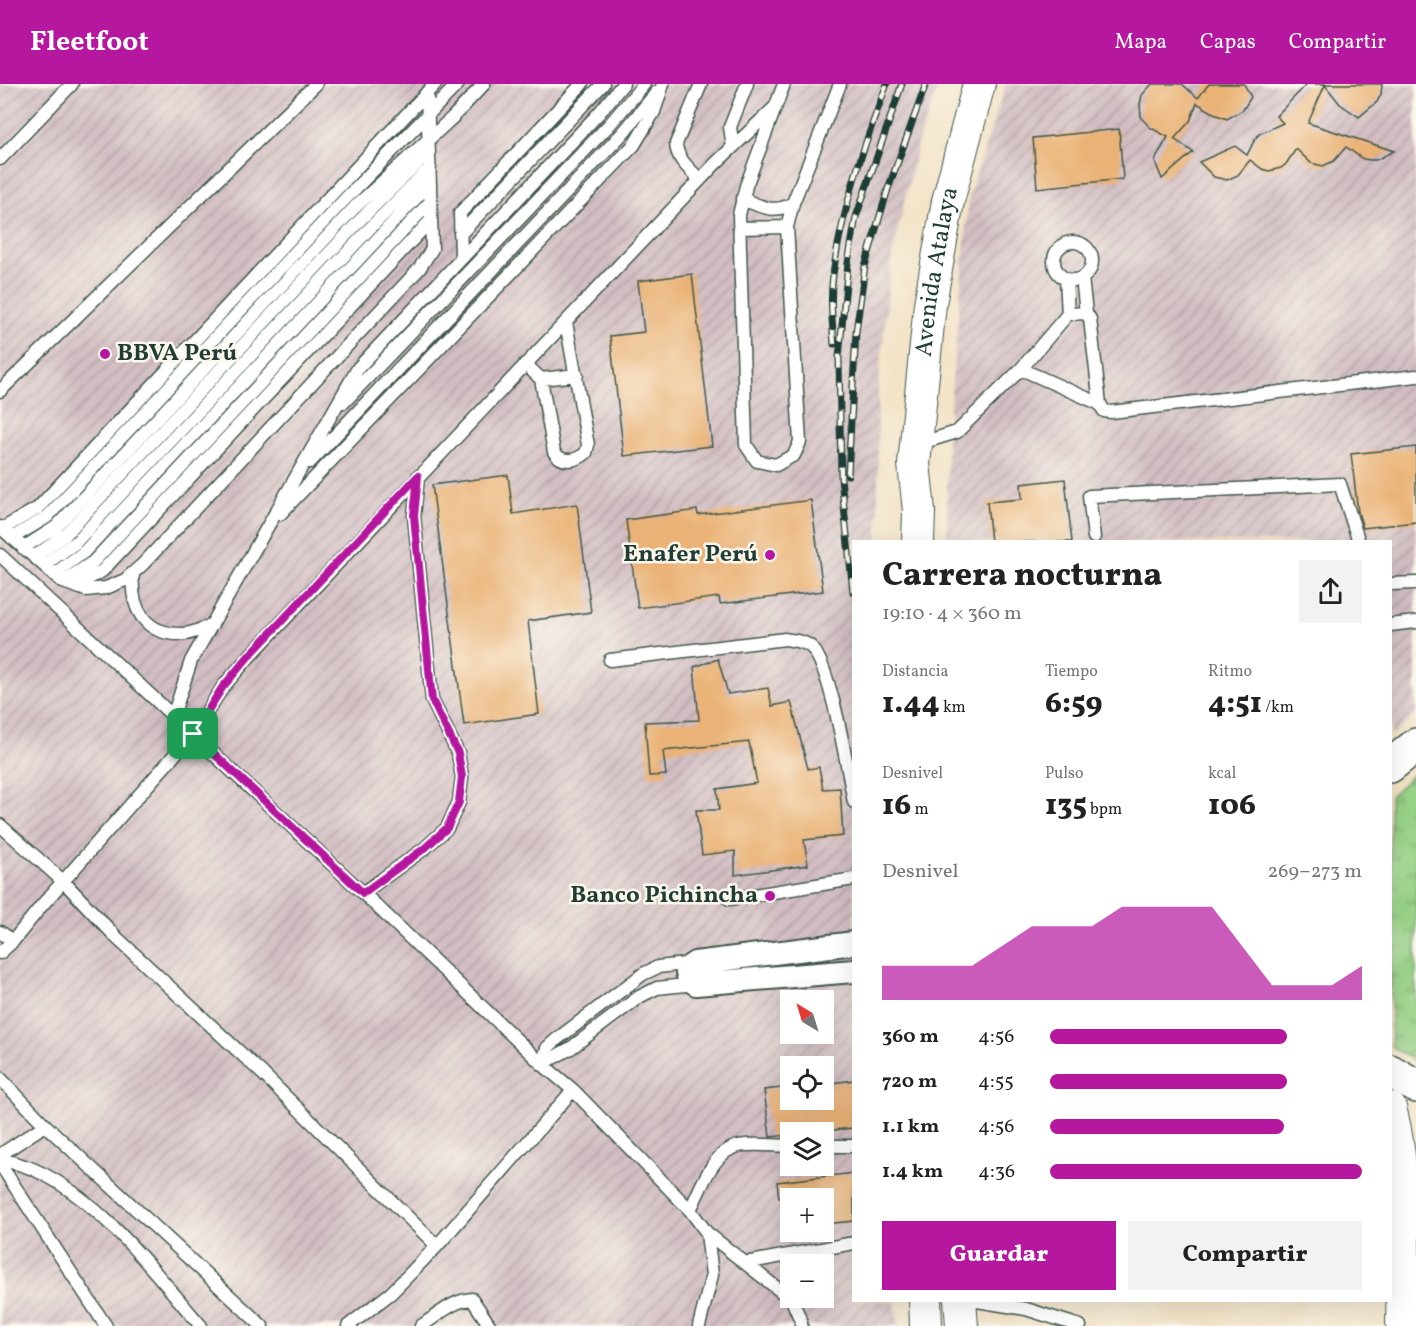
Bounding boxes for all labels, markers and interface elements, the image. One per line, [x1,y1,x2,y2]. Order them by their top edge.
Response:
text: Fleetfoot [30,23,149,62]
text: Mapa [1115,28,1167,57]
text: Capas [1200,28,1256,57]
text: Compartir [1289,28,1386,57]
street label: Avenida Atalaya [908,183,968,358]
place label: BBVA Perú [117,337,237,371]
marker: BBVA Perú [98,347,112,361]
place label: Enafer Perú [623,538,758,572]
marker: Enafer Perú [763,548,777,562]
text: Carrera nocturna [882,554,1162,600]
button: share [1299,560,1362,623]
text: 19:10 · 4 × 360 m [882,600,1022,628]
text: Distancia [882,661,948,683]
text: Tiempo [1045,661,1098,683]
text: Ritmo [1208,661,1252,683]
text: 1.44 [882,683,940,725]
text: 6:59 [1045,683,1102,725]
text: 4:51 [1208,683,1262,725]
text: km [940,697,966,719]
text: /km [1262,697,1294,719]
pin [167,708,218,759]
icon: arrive [176,717,209,750]
text: Desnivel [882,763,943,785]
text: Pulso [1045,763,1083,785]
text: kcal [1208,763,1236,785]
text: 16 [882,785,911,827]
text: 135 [1045,785,1087,827]
text: 106 [1208,785,1256,827]
text: m [911,799,929,821]
text: bpm [1087,799,1122,821]
text: Desnivel [882,858,958,886]
text: 269–273 m [1268,858,1362,886]
place label: Banco Pichincha [570,879,758,913]
marker: Banco Pichincha [763,889,777,903]
north arrow [780,990,834,1044]
map controls [780,990,834,1308]
text: 360 m [882,1023,939,1051]
text: 4:56 [978,1023,1014,1051]
button: locate [780,1056,834,1110]
text: 720 m [882,1068,937,1096]
text: 4:55 [978,1068,1014,1096]
text: 1.1 km [882,1113,939,1141]
text: 4:56 [978,1113,1014,1141]
button: layers [780,1122,834,1176]
text: 1.4 km [882,1158,943,1186]
text: 4:36 [978,1158,1015,1186]
button: + [780,1188,834,1242]
button: Guardar [882,1221,1116,1290]
button: Compartir [1128,1221,1362,1290]
button: − [780,1254,834,1308]

